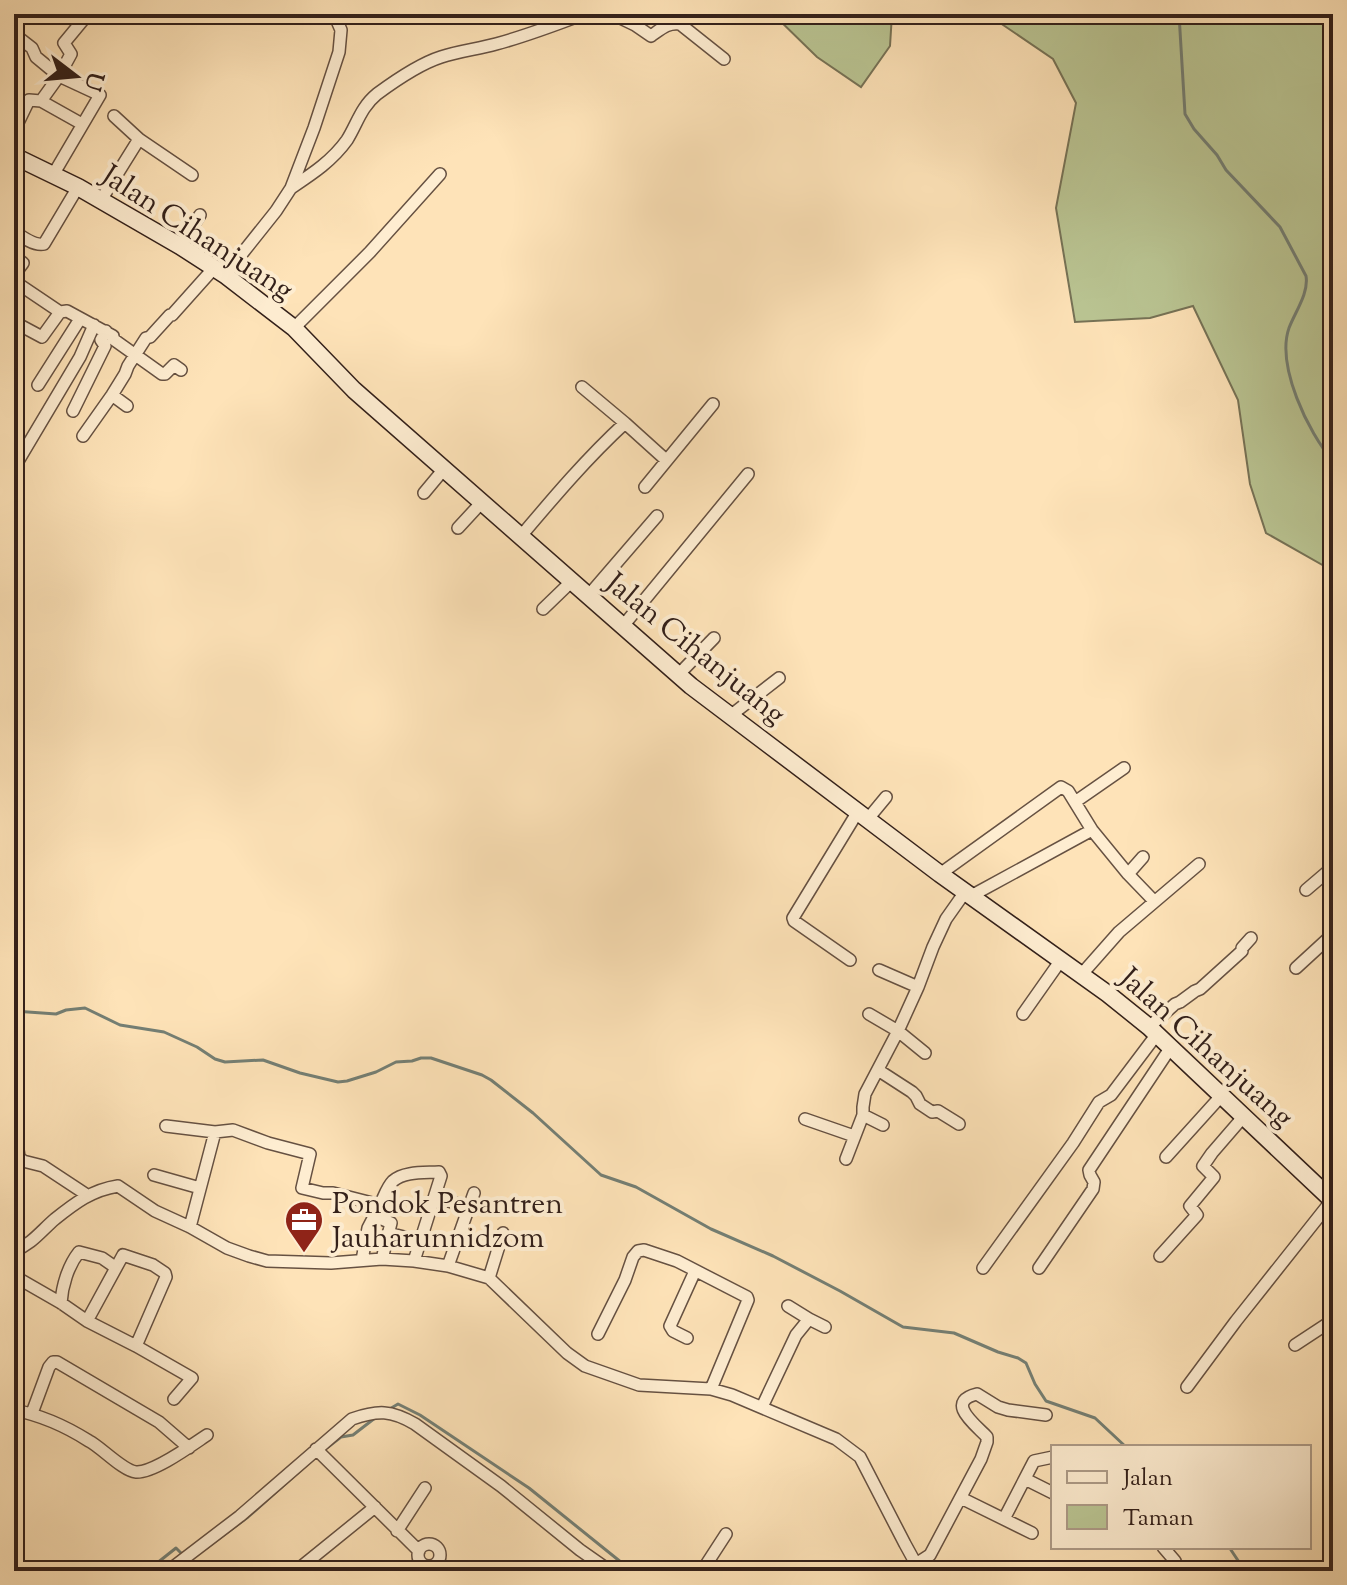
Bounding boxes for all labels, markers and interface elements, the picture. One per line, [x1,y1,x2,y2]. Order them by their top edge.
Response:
north arrow [36,36,116,116]
text: U [74,68,110,94]
street label: Jalan Cihanjuang [90,155,301,312]
street label: Jalan Cihanjuang [593,562,794,736]
street label: Jalan Cihanjuang [1107,957,1302,1139]
place label: Pondok Pesantren Jauharunnidzom [330,1184,563,1261]
office icon: Pondok Pesantren Jauharunnidzom [283,1199,325,1254]
legend [1051,1445,1311,1549]
text: Jalan [1121,1462,1173,1496]
text: Taman [1123,1502,1194,1536]

